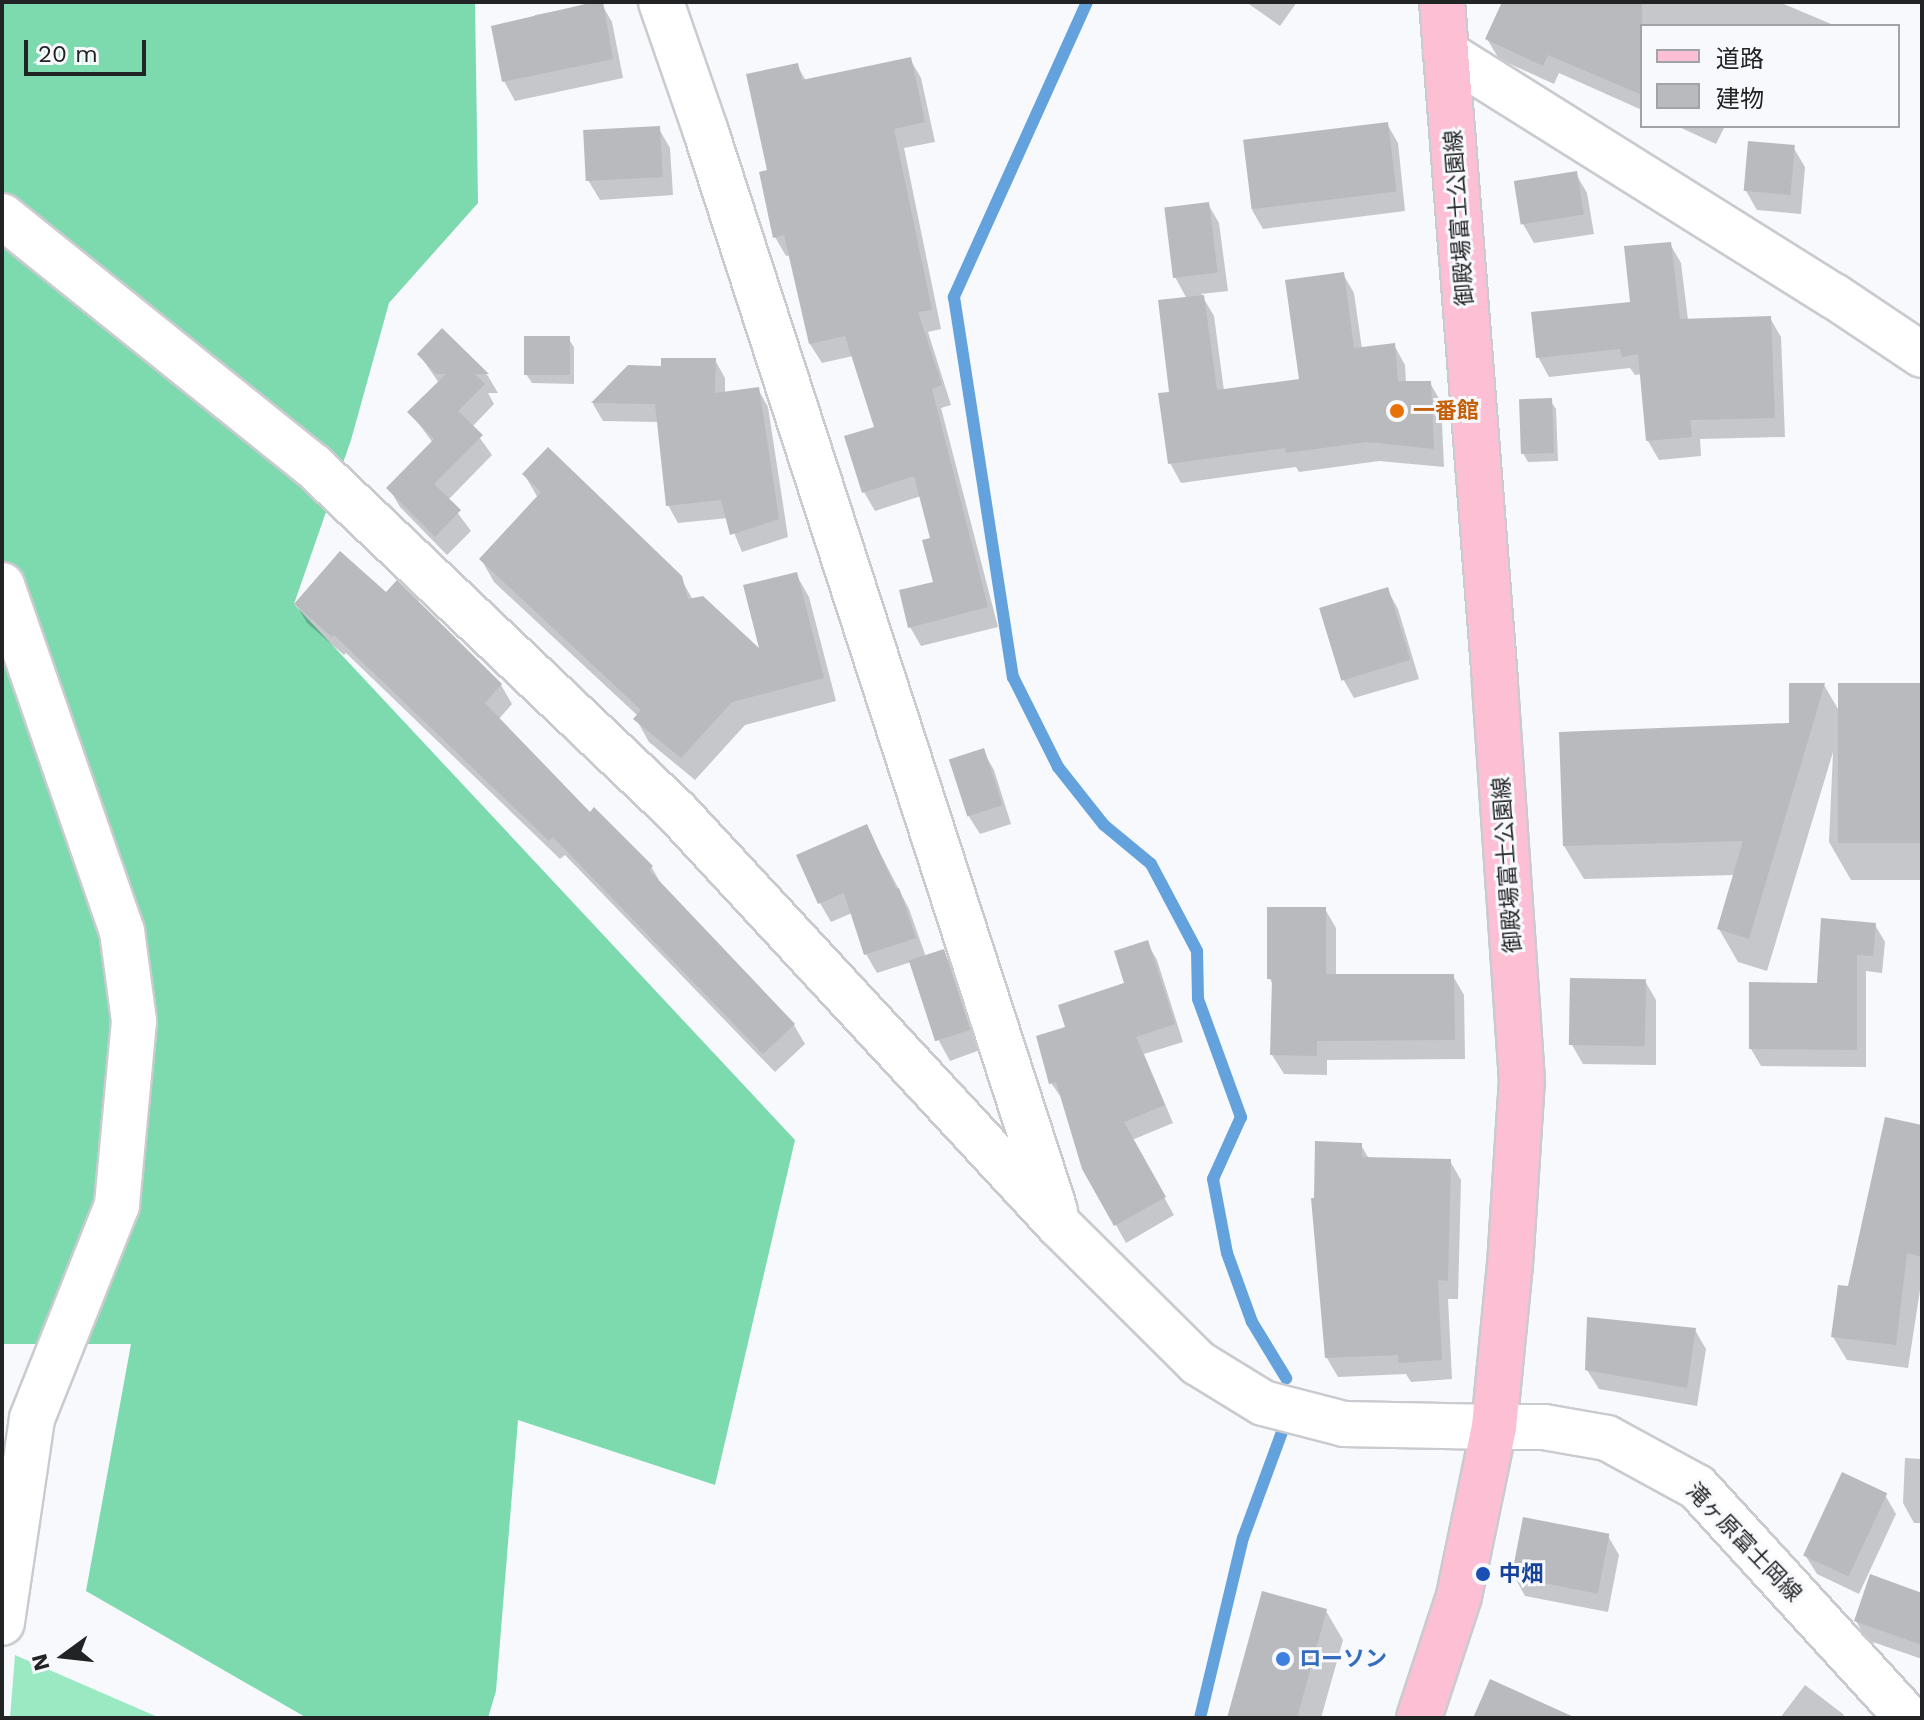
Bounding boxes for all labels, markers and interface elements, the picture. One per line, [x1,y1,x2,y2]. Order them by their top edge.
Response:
scale bar [28,24,150,74]
legend [1640,24,1900,128]
text: 20 m [38,40,98,68]
text: 道路 [1716,45,1764,73]
text: 建物 [1716,85,1764,113]
street label: 御殿場富士公園線 [1440,129,1478,307]
place label: 一番館 [1413,398,1479,424]
marker: 一番館 [1388,402,1406,420]
street label: 御殿場富士公園線 [1488,776,1526,954]
street label: 滝ヶ原富士岡線 [1681,1477,1807,1607]
place label: 中畑 [1499,1561,1543,1587]
marker: 中畑 [1474,1565,1492,1583]
north arrow [24,1616,104,1696]
place label: ローソン [1299,1646,1387,1672]
marker: ローソン [1274,1650,1292,1668]
text: N [26,1651,55,1673]

